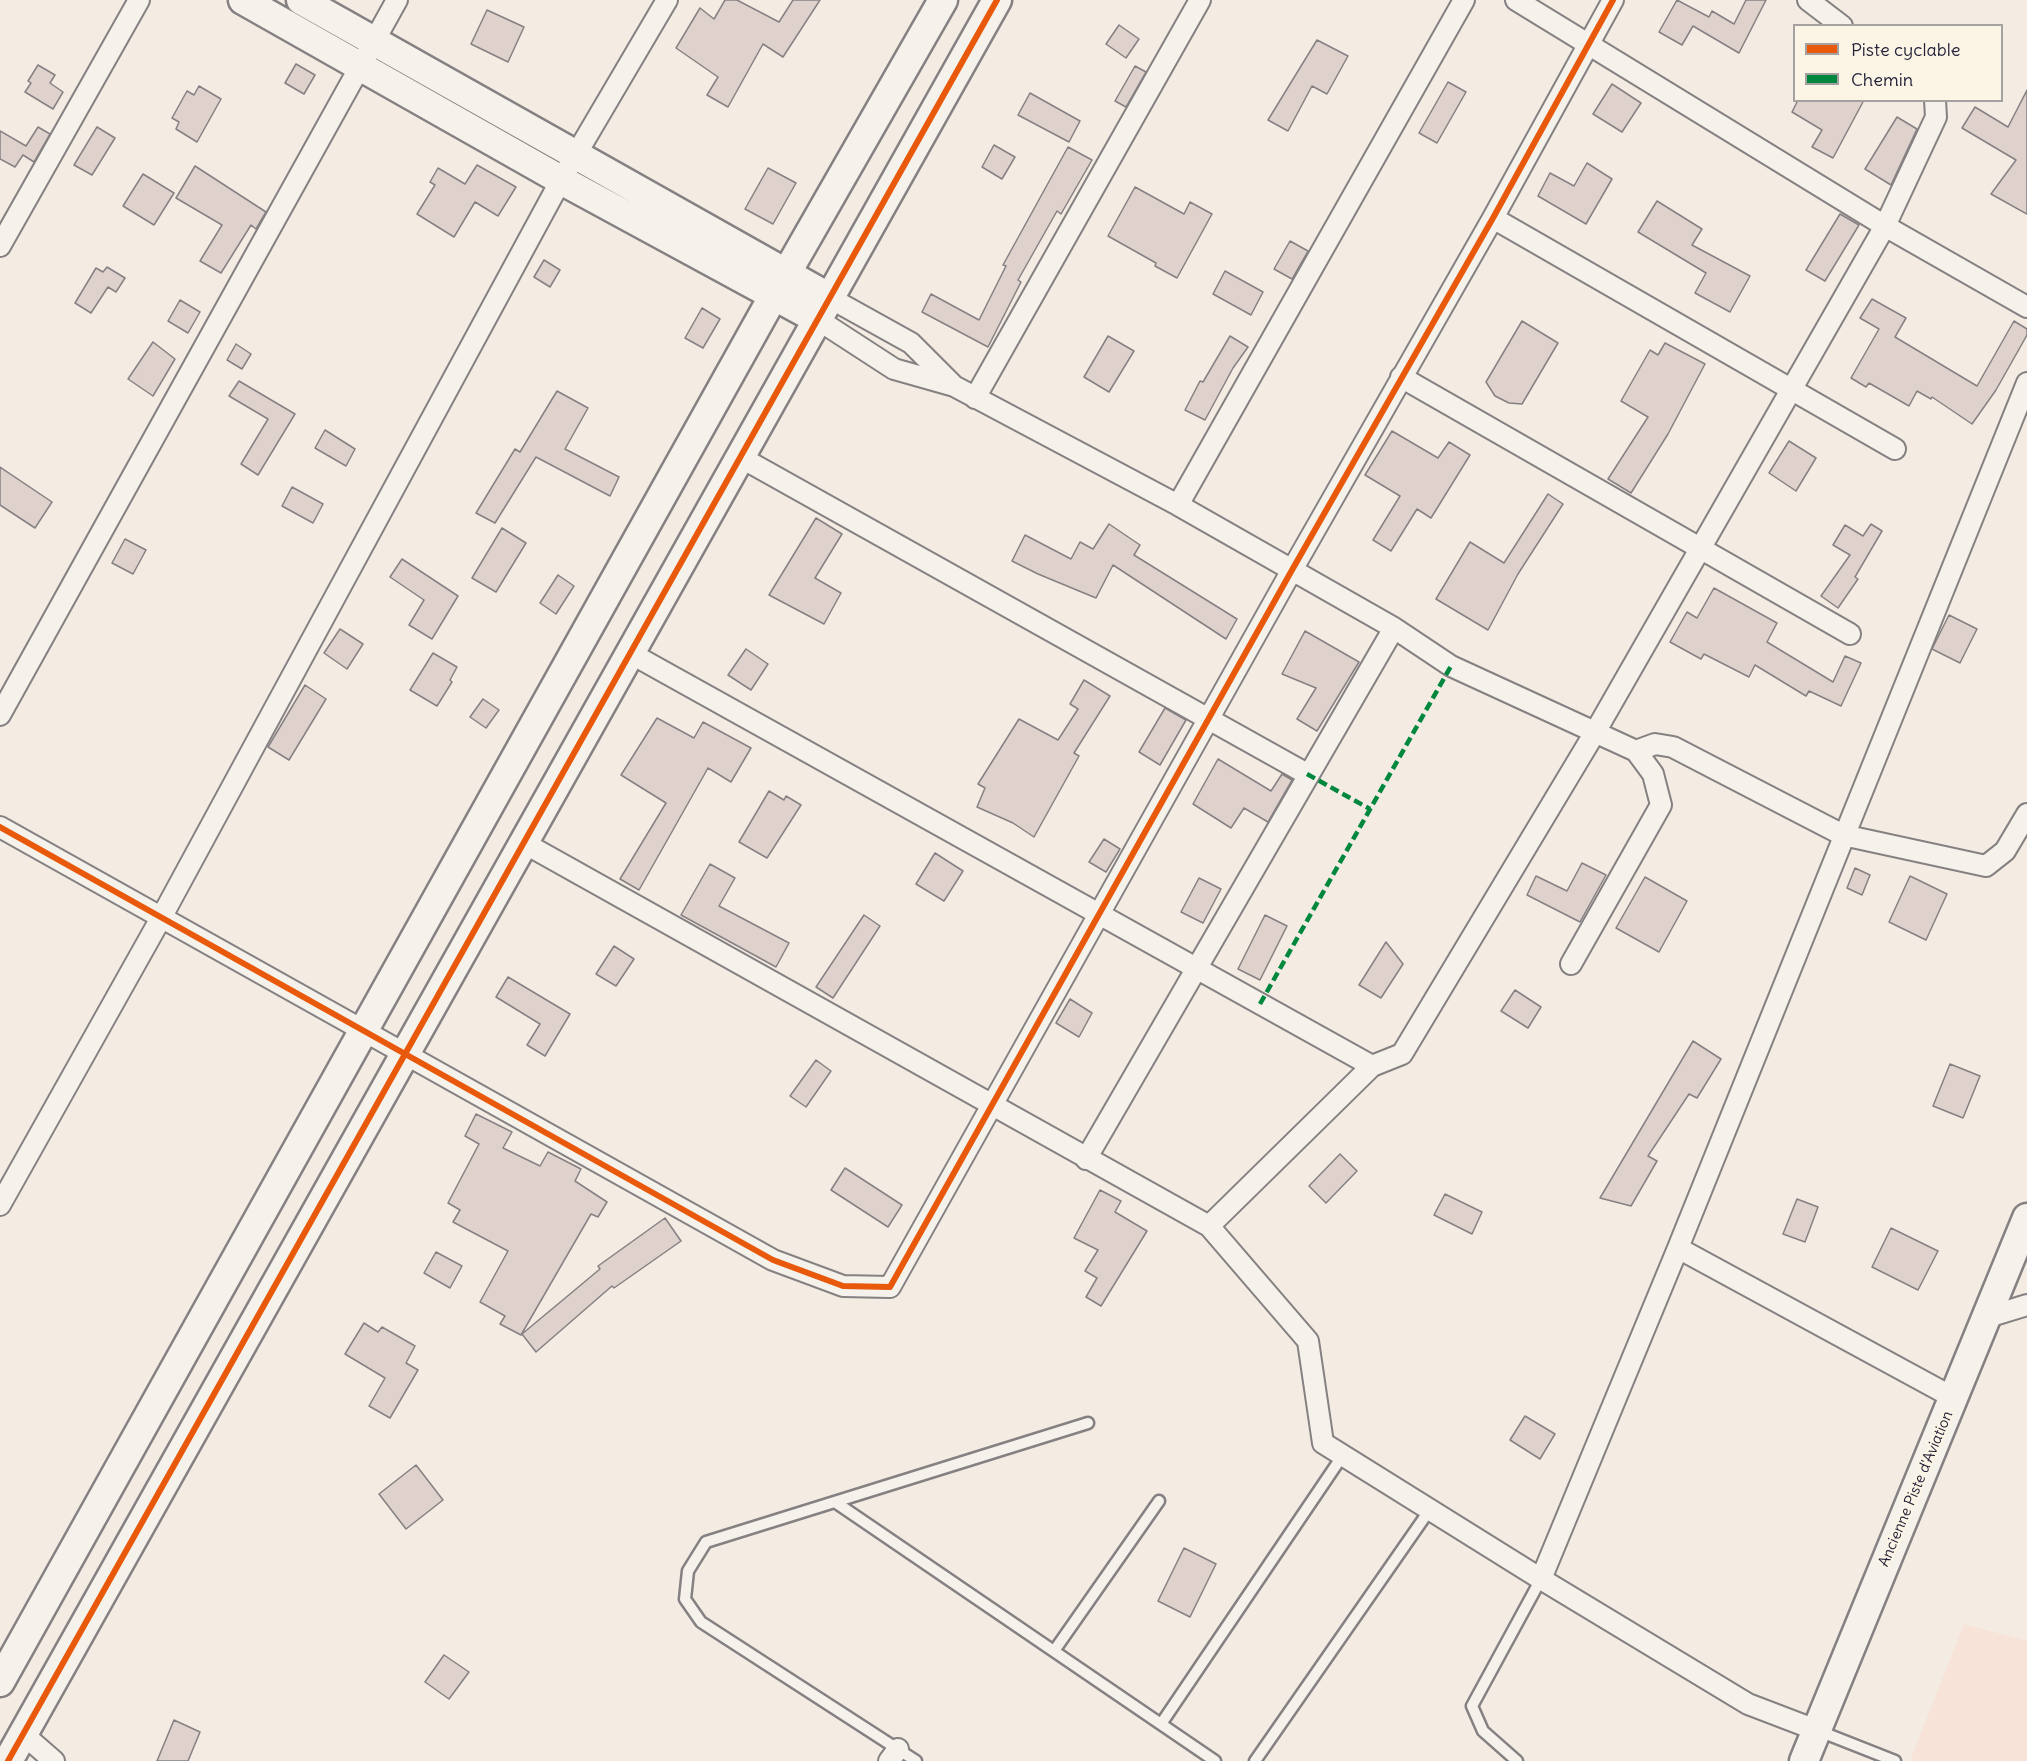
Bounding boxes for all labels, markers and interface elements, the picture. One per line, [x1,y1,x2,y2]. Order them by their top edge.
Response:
legend [1793,24,2003,102]
text: Piste cyclable [1851,38,1960,61]
text: Chemin [1851,68,1913,91]
street label: Ancienne Piste d'Aviation [1875,1408,1957,1570]

